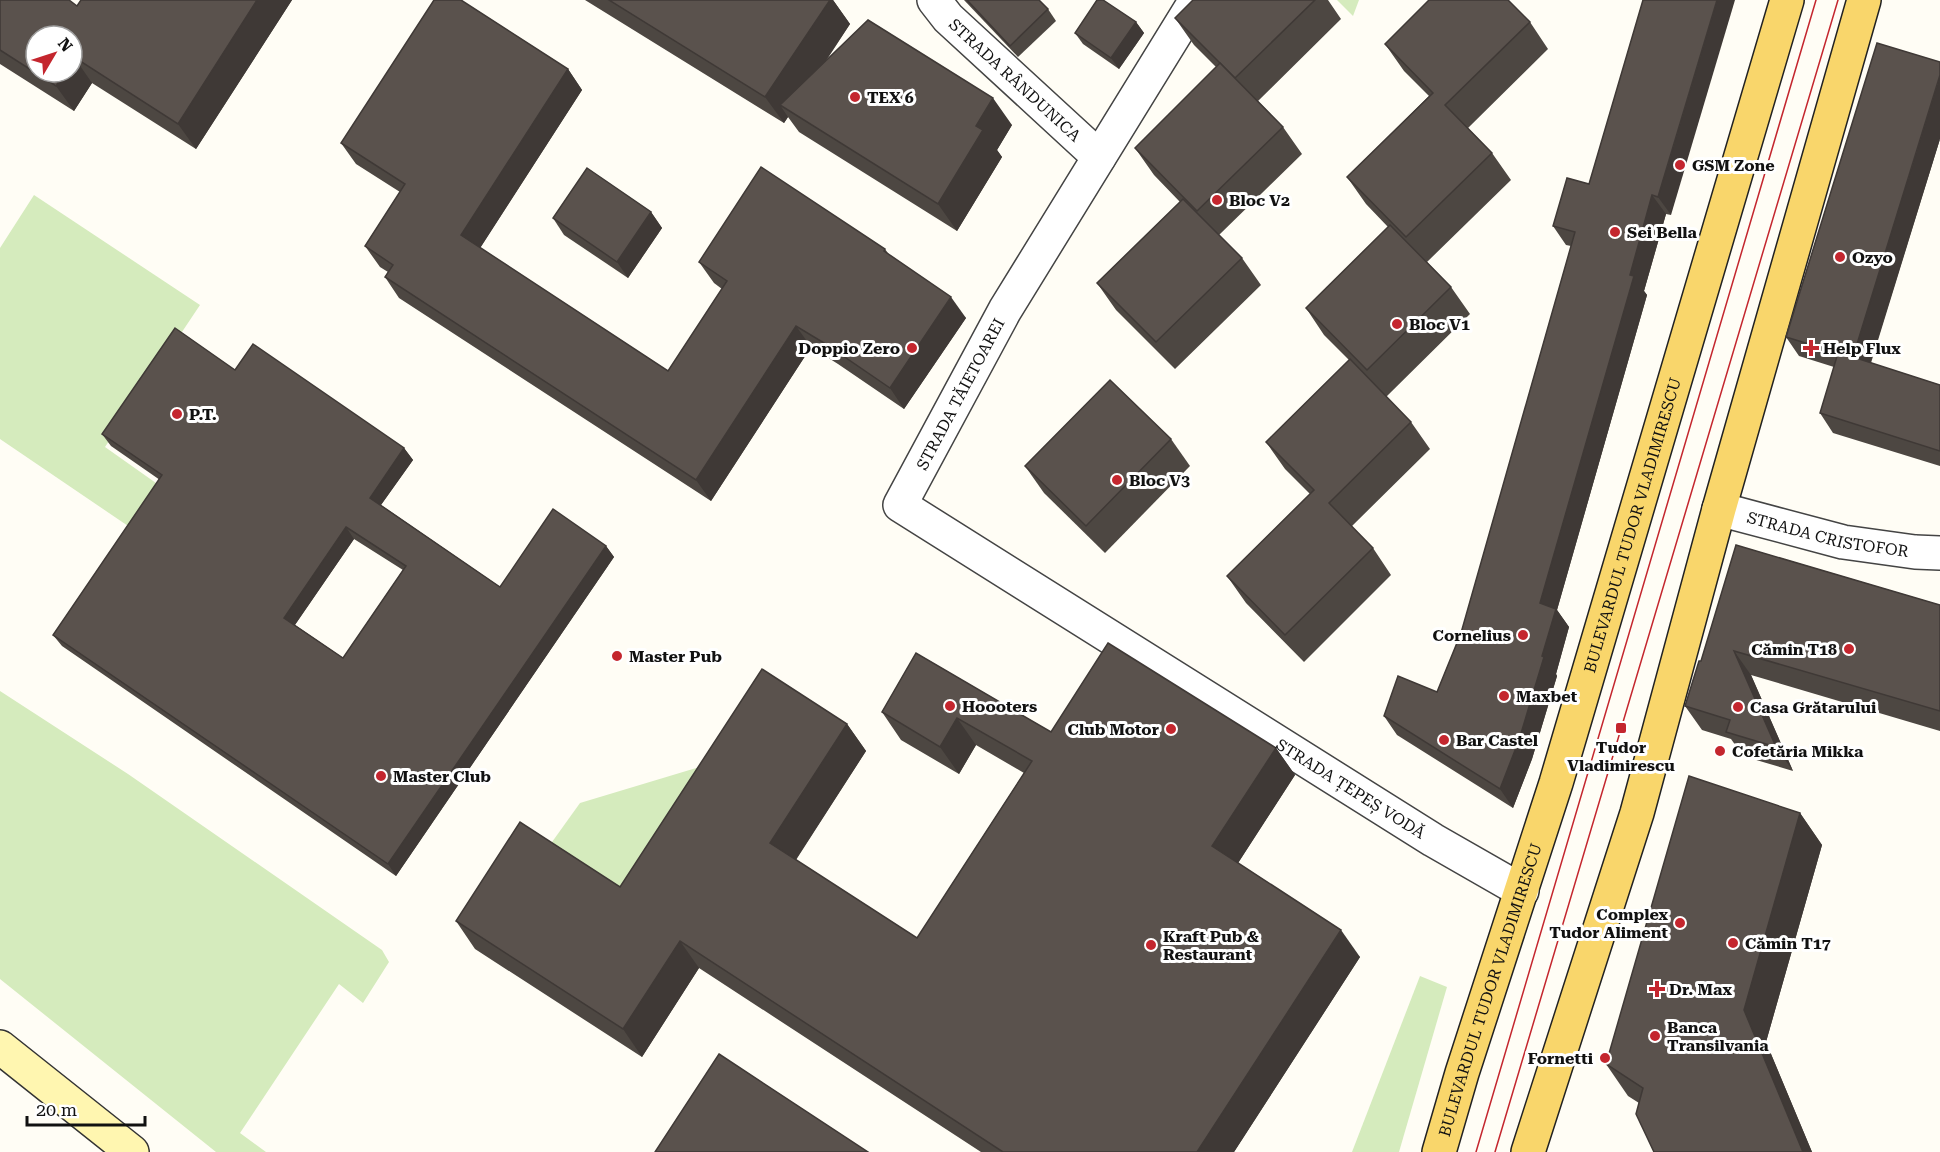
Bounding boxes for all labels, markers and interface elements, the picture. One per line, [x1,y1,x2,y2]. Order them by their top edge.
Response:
street label: STRADA RÂNDUNICA [945,15,1085,146]
north arrow [24,24,84,84]
text: N [54,34,77,56]
place label: TEX 6 [867,88,914,107]
marker: TEX 6 [848,90,862,104]
place label: GSM Zone [1692,156,1775,175]
marker: GSM Zone [1673,158,1687,172]
place label: Bloc V2 [1229,191,1290,210]
marker: Bloc V2 [1210,193,1224,207]
place label: Sei Bella [1627,223,1698,242]
marker: Sei Bella [1608,225,1622,239]
place label: Ozyo [1852,248,1893,267]
marker: Ozyo [1833,250,1847,264]
street label: STRADA TĂIETOAREI [912,315,1008,473]
place label: Bloc V1 [1409,315,1470,334]
marker: Bloc V1 [1390,317,1404,331]
place label: Doppio Zero [798,339,900,358]
place label: Help Flux [1823,339,1901,358]
marker: Doppio Zero [905,341,919,355]
marker: Help Flux [1804,341,1818,355]
street label: BULEVARDUL TUDOR VLADIMIRESCU [1580,375,1685,675]
place label: P.T. [189,405,217,424]
marker: P.T. [170,407,184,421]
place label: Bloc V3 [1129,471,1190,490]
marker: Bloc V3 [1110,473,1124,487]
street label: STRADA CRISTOFOR [1745,508,1910,561]
place label: Cornelius [1433,626,1511,645]
marker: Cornelius [1516,628,1530,642]
place label: Cămin T18 [1751,640,1837,659]
marker: Cămin T18 [1842,642,1856,656]
place label: Master Pub [629,647,722,666]
marker: Master Pub [610,649,624,663]
place label: Maxbet [1516,687,1578,706]
marker: Maxbet [1497,689,1511,703]
place label: Hoooters [962,697,1037,716]
place label: Casa Grătarului [1750,698,1877,717]
marker: Hoooters [943,699,957,713]
marker: Casa Grătarului [1731,700,1745,714]
place label: Club Motor [1068,720,1159,739]
marker: Tudor Vladimirescu [1614,721,1628,735]
marker: Club Motor [1164,722,1178,736]
place label: Bar Castel [1456,731,1539,750]
marker: Bar Castel [1437,733,1451,747]
street label: STRADA ȚEPEȘ VODĂ [1272,735,1429,843]
place label: Tudor Vladimirescu [1567,738,1675,775]
place label: Cofetăria Mikka [1732,742,1864,761]
marker: Cofetăria Mikka [1713,744,1727,758]
place label: Master Club [393,767,491,786]
marker: Master Club [374,769,388,783]
street label: BULEVARDUL TUDOR VLADIMIRESCU [1435,841,1546,1139]
place label: Complex Tudor Aliment [1549,905,1669,942]
marker: Complex Tudor Aliment [1673,916,1687,930]
place label: Kraft Pub & Restaurant [1163,927,1259,964]
place label: Cămin T17 [1745,934,1831,953]
marker: Cămin T17 [1726,936,1740,950]
marker: Kraft Pub & Restaurant [1144,938,1158,952]
place label: Dr. Max [1669,980,1732,999]
marker: Dr. Max [1650,982,1664,996]
place label: Banca Transilvania [1667,1018,1769,1055]
marker: Banca Transilvania [1648,1029,1662,1043]
place label: Fornetti [1528,1049,1594,1068]
marker: Fornetti [1598,1051,1612,1065]
scale bar [27,1089,146,1127]
text: 20 m [36,1099,77,1120]

